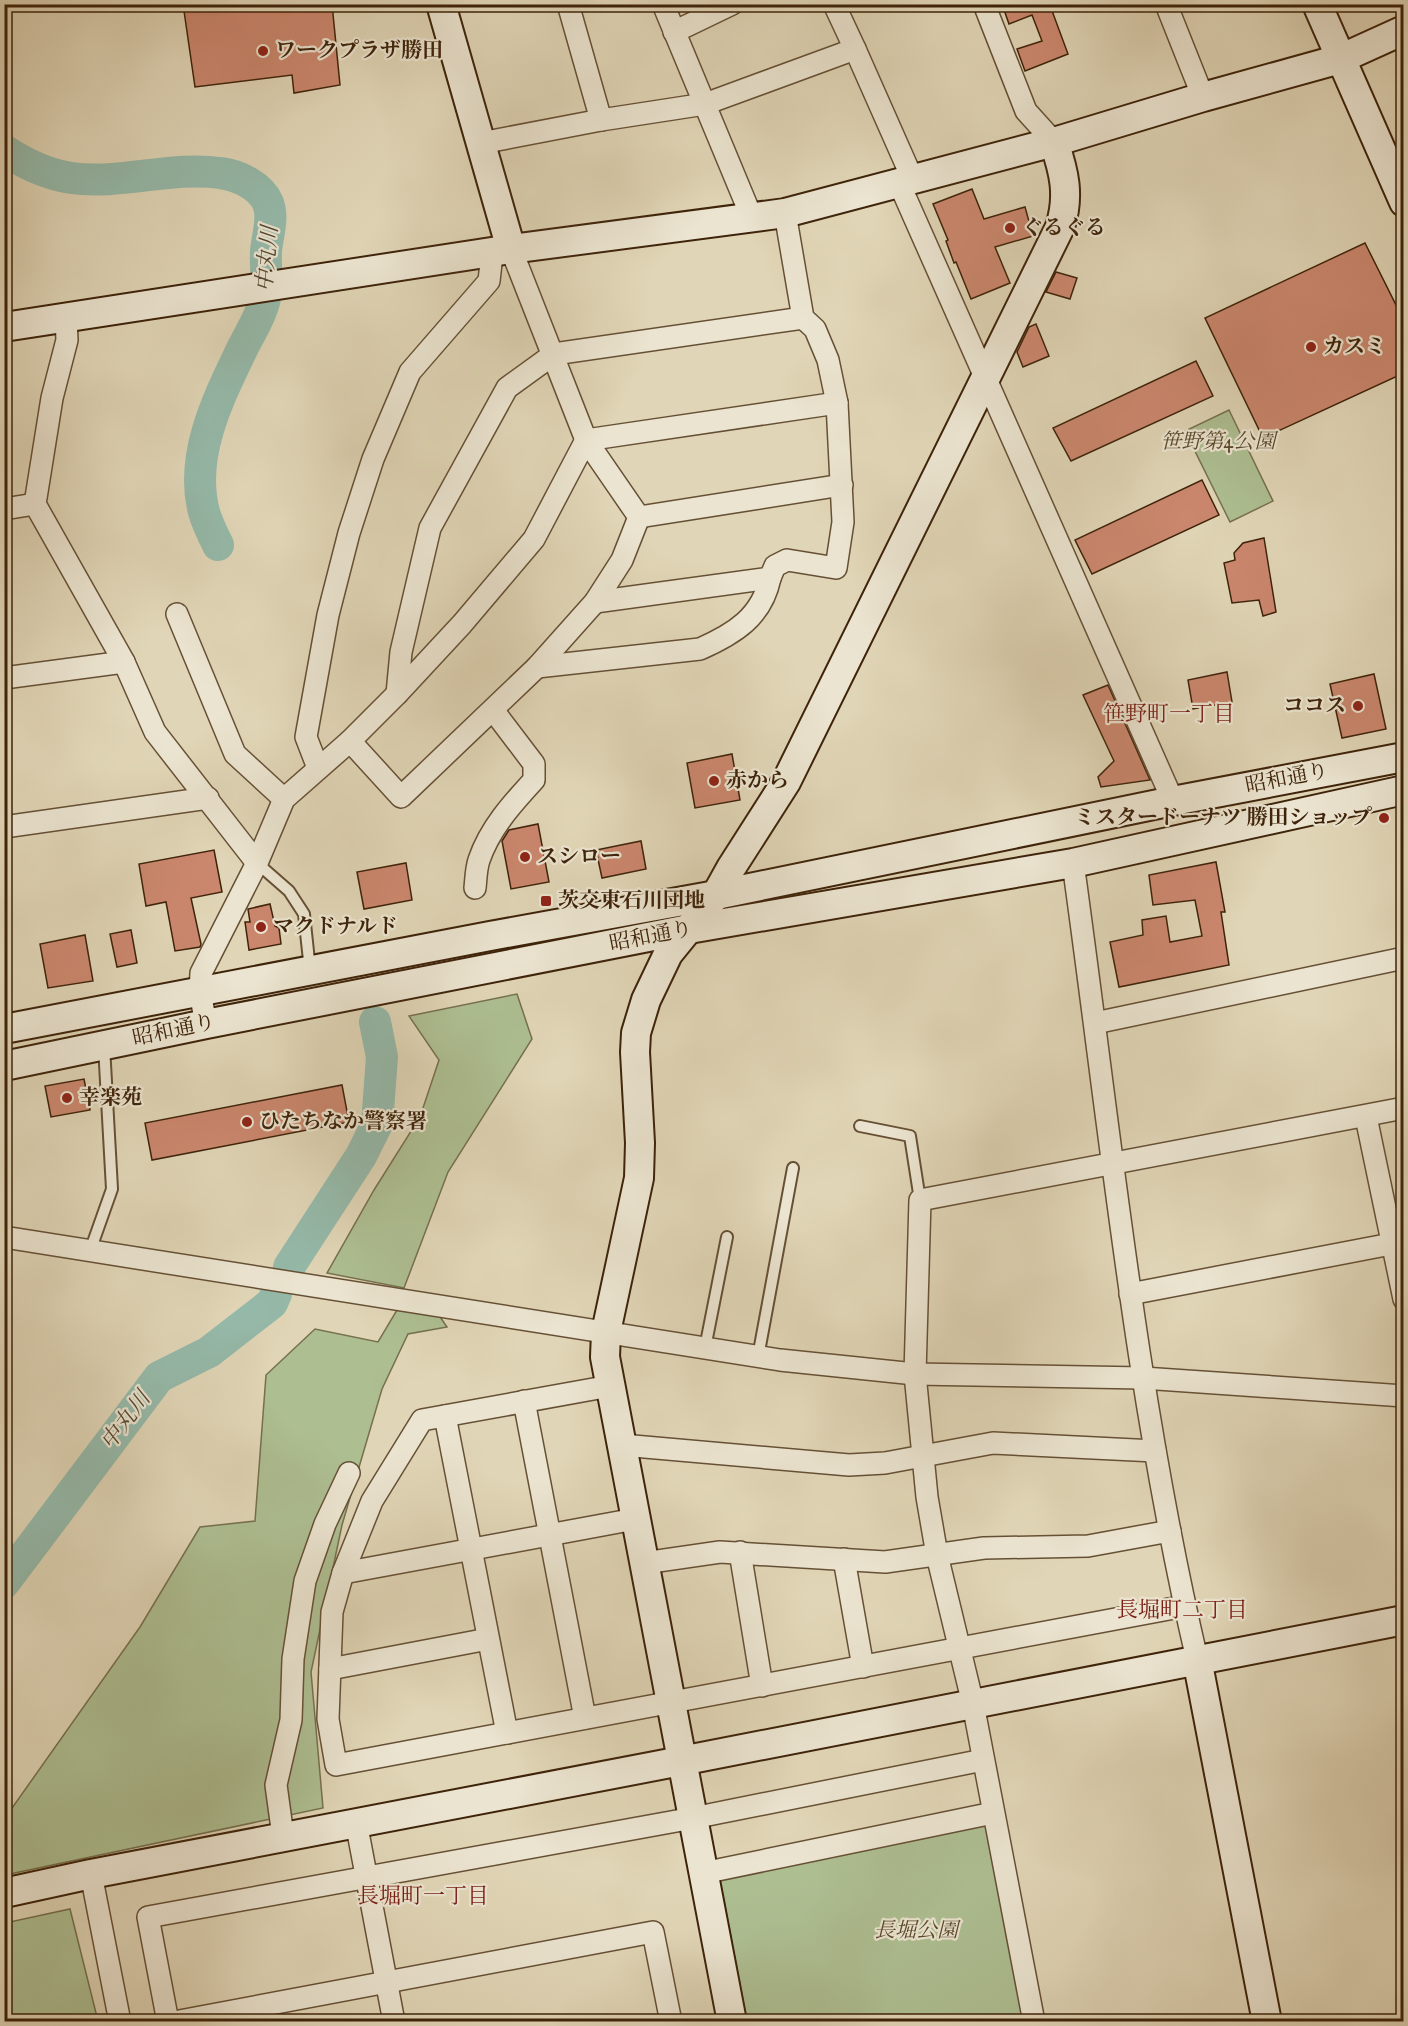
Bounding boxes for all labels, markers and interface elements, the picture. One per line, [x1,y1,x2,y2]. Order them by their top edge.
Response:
place label: ワークプラザ勝田 [275,38,443,65]
marker: ワークプラザ勝田 [256,44,270,58]
place label: ぐるぐる [1022,215,1106,242]
marker: ぐるぐる [1003,221,1017,235]
water label: 中丸川 [251,223,285,293]
place label: カスミ [1323,334,1386,361]
marker: カスミ [1304,340,1318,354]
park label: 笹野第4公園 [1160,429,1279,456]
place label: ココス [1283,693,1346,720]
marker: ココス [1351,699,1365,713]
district label: 笹野町一丁目 [1103,701,1235,729]
street label: 昭和通り [1243,758,1331,800]
place label: 赤から [726,768,789,795]
marker: 赤から [707,774,721,788]
place label: ミスタードーナツ 勝田ショップ [1074,805,1372,832]
marker: ミスタードーナツ 勝田ショップ [1377,811,1391,825]
place label: スシロー [537,844,621,871]
marker: スシロー [518,850,532,864]
place label: 茨交東石川団地 [558,888,705,915]
marker: 茨交東石川団地 [539,894,553,908]
place label: マクドナルド [273,914,398,941]
street label: 昭和通り [607,916,695,958]
marker: マクドナルド [254,920,268,934]
street label: 昭和通り [130,1009,218,1053]
place label: 幸楽苑 [79,1085,142,1112]
marker: 幸楽苑 [60,1091,74,1105]
place label: ひたちなか警察署 [259,1109,427,1136]
marker: ひたちなか警察署 [240,1115,254,1129]
water label: 中丸川 [95,1385,158,1456]
district label: 長堀町二丁目 [1116,1597,1248,1625]
district label: 長堀町一丁目 [357,1883,489,1911]
park label: 長堀公園 [874,1918,961,1945]

